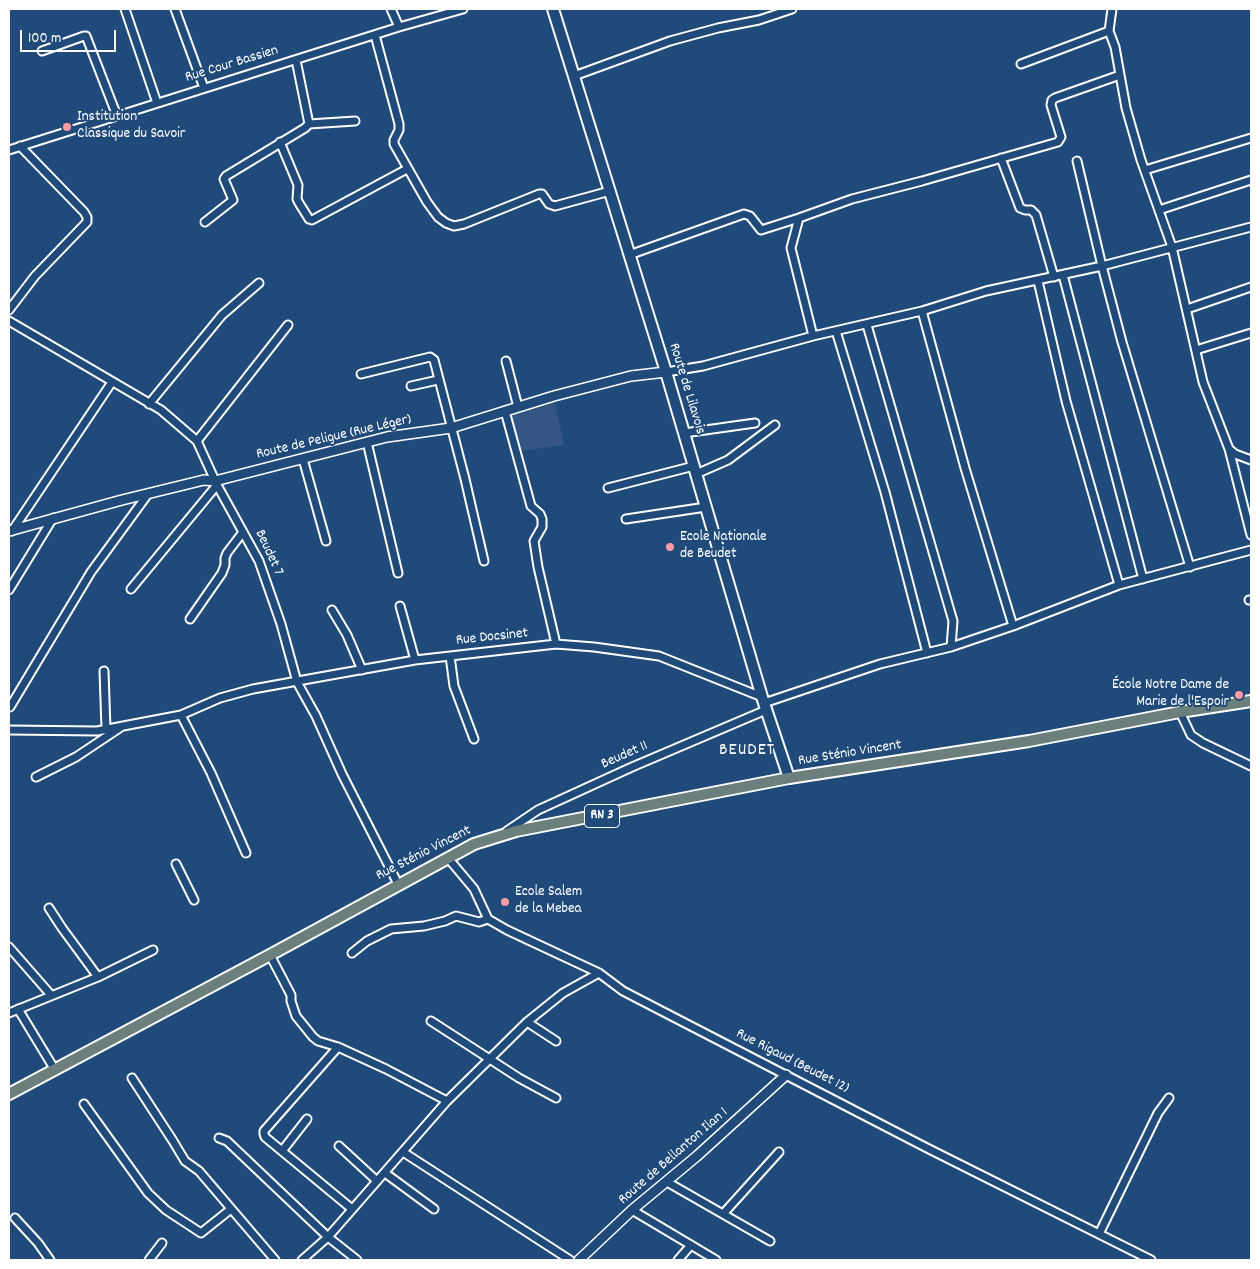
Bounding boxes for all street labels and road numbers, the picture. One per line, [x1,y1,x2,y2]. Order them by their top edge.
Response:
street label: Rue Cour Bassien [183,42,281,88]
street label: Route de Lilavois [664,341,708,437]
street label: Route de Peligue (Rue Léger) [255,411,413,465]
street label: Beudet 7 [250,527,286,579]
street label: Rue Docsinet [455,625,529,651]
street label: Rue Sténio Vincent [797,737,903,771]
street label: Beudet 11 [599,738,651,774]
road number: RN 3 [584,804,620,828]
street label: Rue Sténio Vincent [373,822,475,886]
street label: Rue Rigaud (Beudet 12) [732,1026,852,1098]
street label: Route de Bellanton Ilan 1 [615,1104,733,1210]

